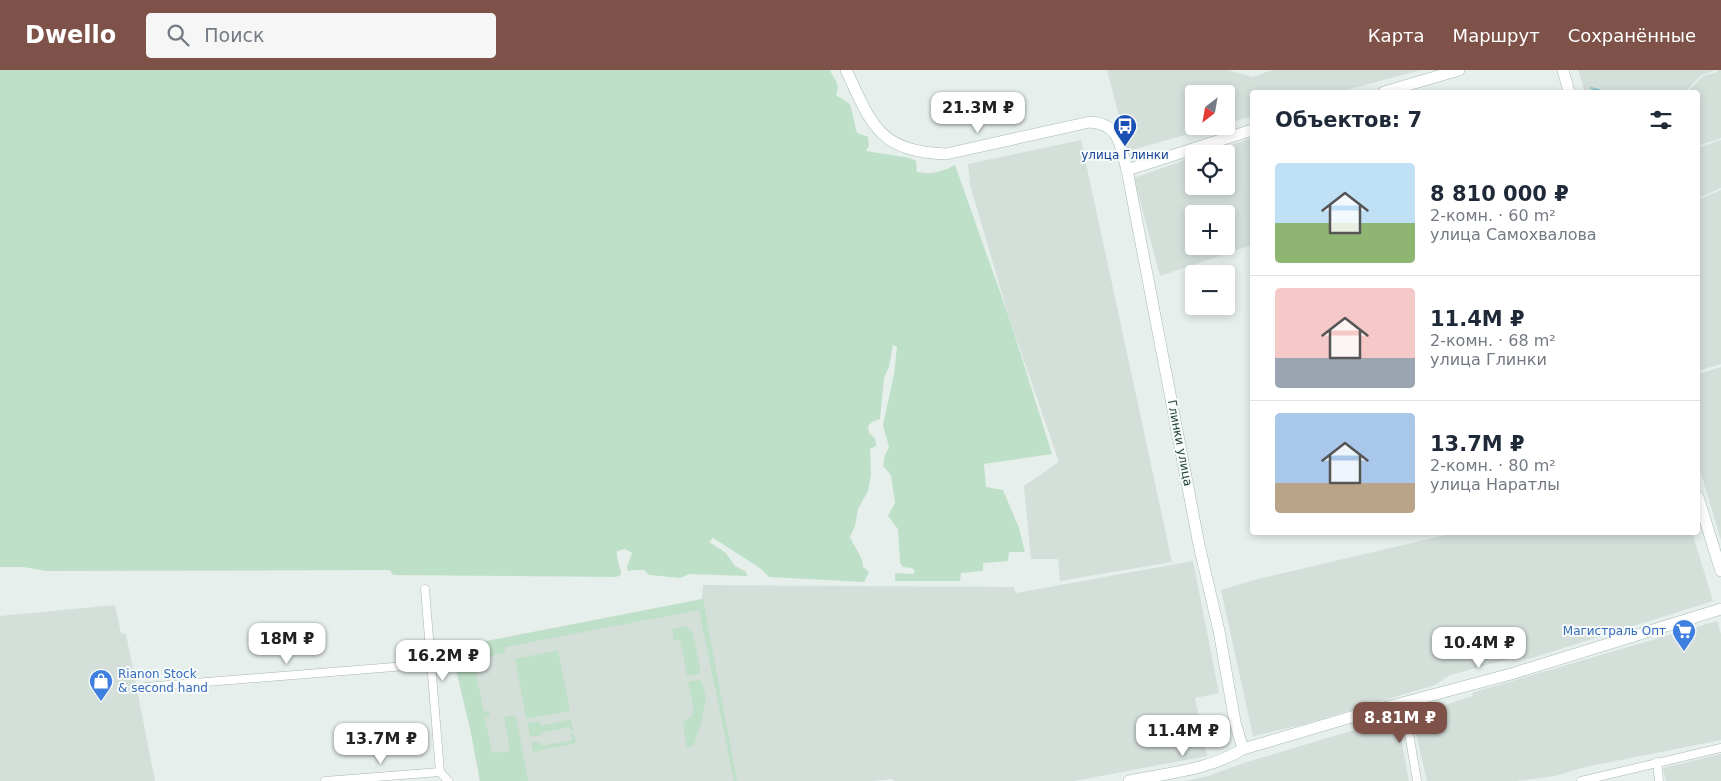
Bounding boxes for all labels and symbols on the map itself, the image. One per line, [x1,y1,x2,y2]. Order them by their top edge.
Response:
north arrow [1185,85,1235,135]
pin: 21.3M ₽ [932,92,1024,134]
bus stop icon: улица Глинки [1112,113,1138,147]
place label: улица Глинки [1081,148,1169,162]
street label: Глинки улица [1165,399,1195,487]
supermarket icon: Магистраль Опт [1671,618,1697,652]
pin: 18M ₽ [252,622,322,665]
place label: Магистраль Опт [1563,624,1666,638]
pin: 10.4M ₽ [1433,626,1525,669]
pin: 16.2M ₽ [397,640,489,682]
place label: Rianon Stock & second hand [118,667,208,695]
shop icon: Rianon Stock & second hand [88,668,114,702]
pin: 8.81M ₽ [1354,702,1446,744]
pin: 11.4M ₽ [1137,714,1229,757]
pin: 13.7M ₽ [335,722,427,765]

